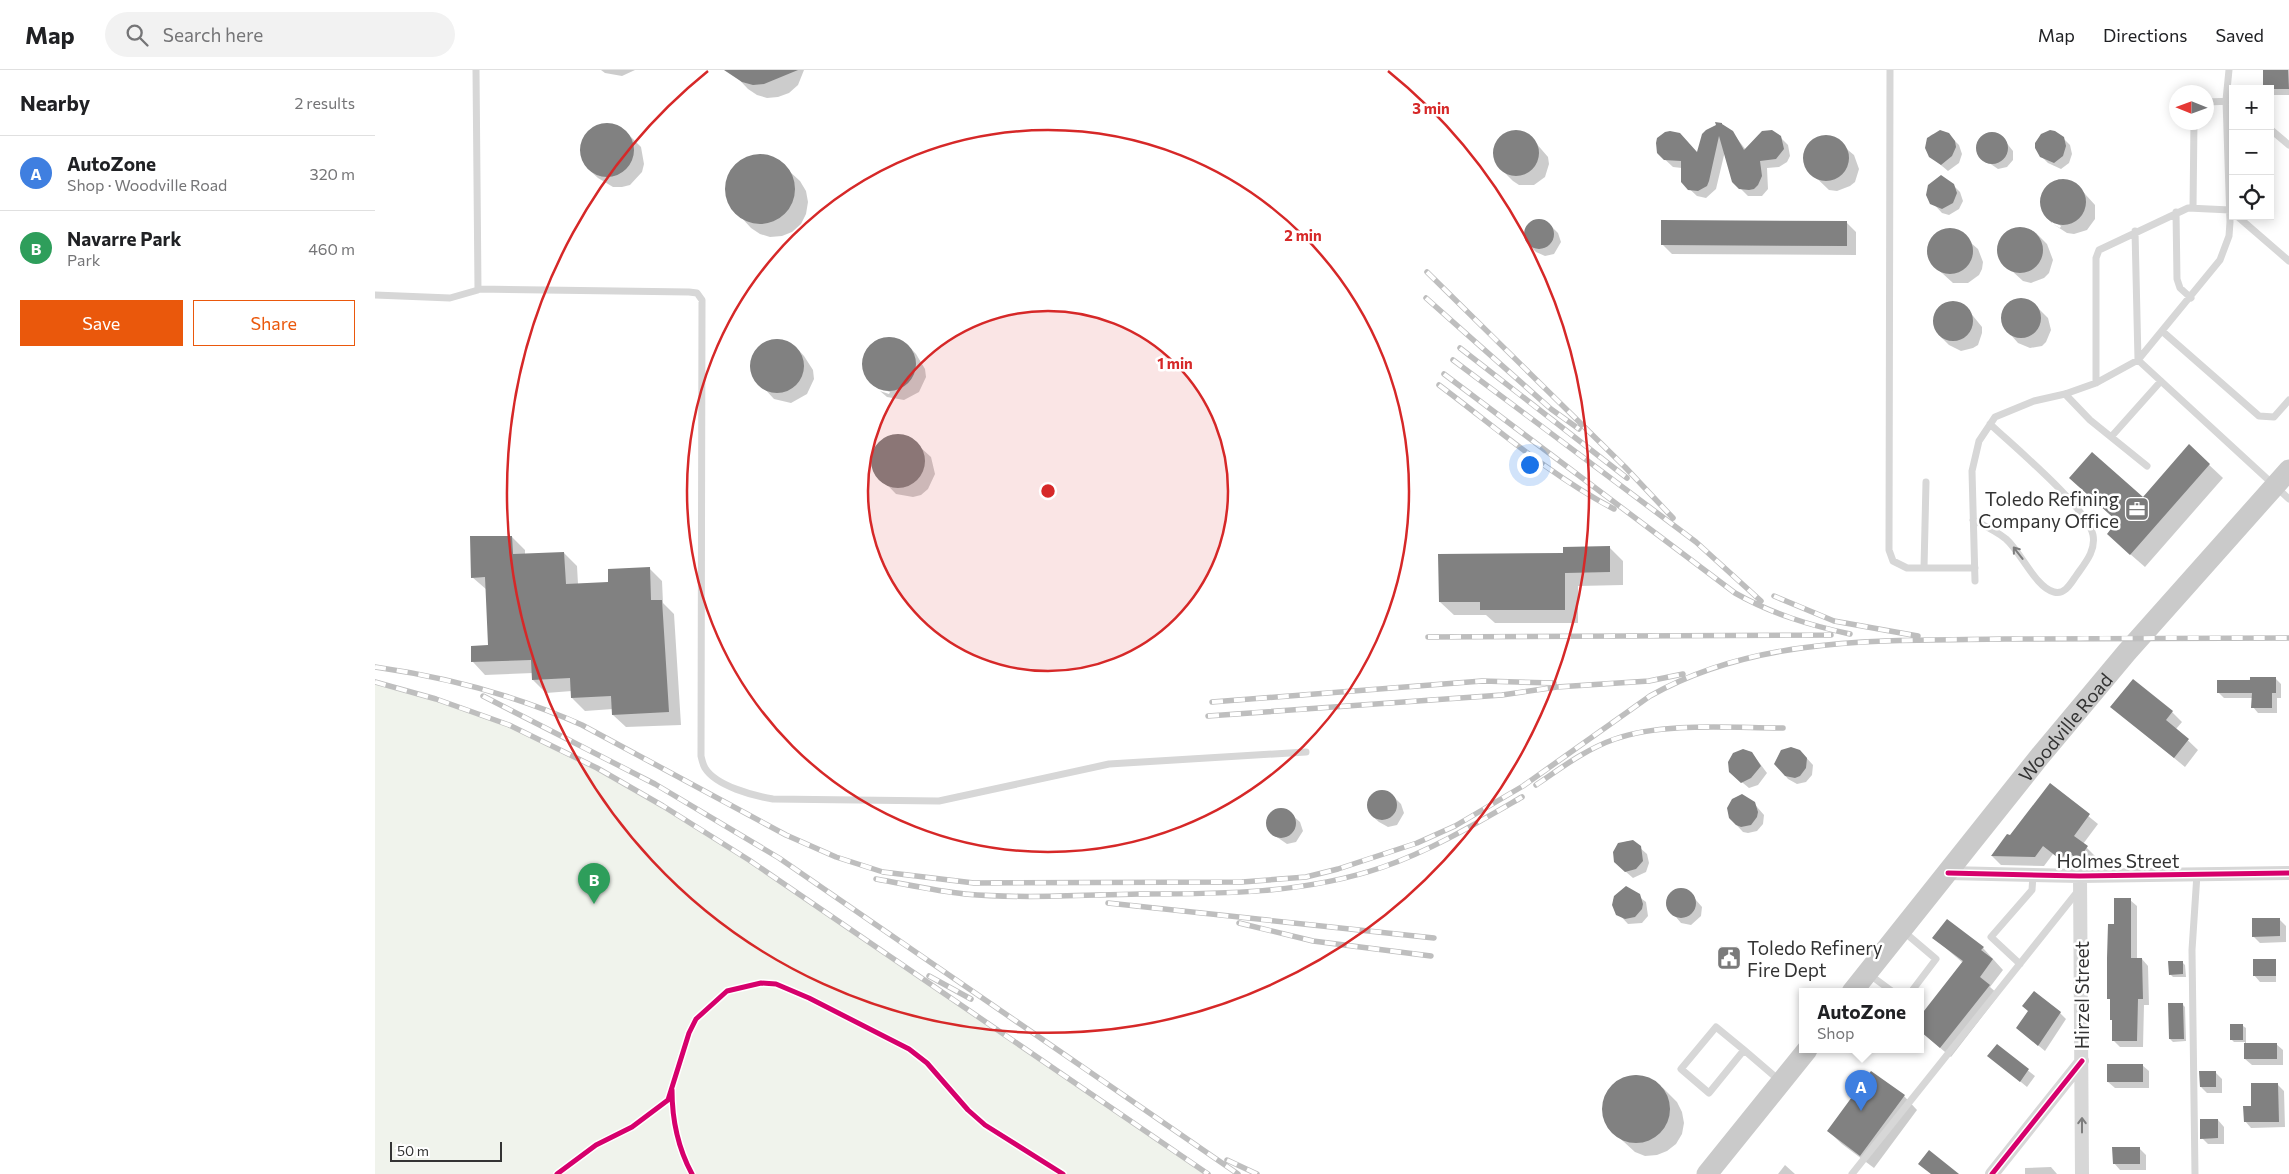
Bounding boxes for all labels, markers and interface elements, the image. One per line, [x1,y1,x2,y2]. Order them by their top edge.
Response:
search box [105,12,455,57]
text: Map [25,20,75,49]
icon: search [123,21,151,49]
text: Search here [163,23,263,46]
text: Map [2038,24,2075,46]
text: Directions [2103,24,2187,46]
text: Saved [2215,24,2264,46]
north arrow [2169,85,2214,130]
map controls [2229,85,2274,220]
button: + [2229,85,2274,130]
text: Nearby [20,90,90,115]
text: 2 results [294,93,355,112]
text: 3 min [1412,99,1450,117]
button: − [2229,130,2274,175]
text: AutoZone [67,152,156,175]
text: A [30,164,42,183]
text: 320 m [310,164,355,183]
text: Shop · Woodville Road [67,175,227,194]
button: locate [2229,175,2274,220]
text: 2 min [1284,226,1322,244]
text: Navarre Park [67,227,181,250]
text: B [31,239,41,258]
text: 460 m [308,239,355,258]
text: Park [67,250,100,269]
button: Save [20,300,183,346]
button: Share [193,300,355,346]
text: 1 min [1157,354,1193,372]
your location [1517,452,1543,478]
centre of rings [1039,482,1057,500]
place label: Toledo Refining Company Office [1978,487,2119,532]
office icon: Toledo Refining Company Office [2124,496,2150,522]
one-way arrow [2013,547,2024,560]
street label: Woodville Road [2013,668,2116,786]
street label: Holmes Street [2056,849,2180,872]
pin: B [578,863,610,904]
place label: Toledo Refinery Fire Dept [1747,936,1883,981]
street label: Hirzel Street [2070,941,2093,1049]
public building icon: Toledo Refinery Fire Dept [1716,945,1742,971]
popup [1799,988,1924,1053]
text: AutoZone [1817,1000,1906,1023]
text: Shop [1817,1023,1855,1042]
pin: A [1845,1070,1877,1111]
one-way arrow [2077,1118,2087,1134]
scale bar [390,1139,503,1162]
text: 50 m [397,1142,429,1159]

